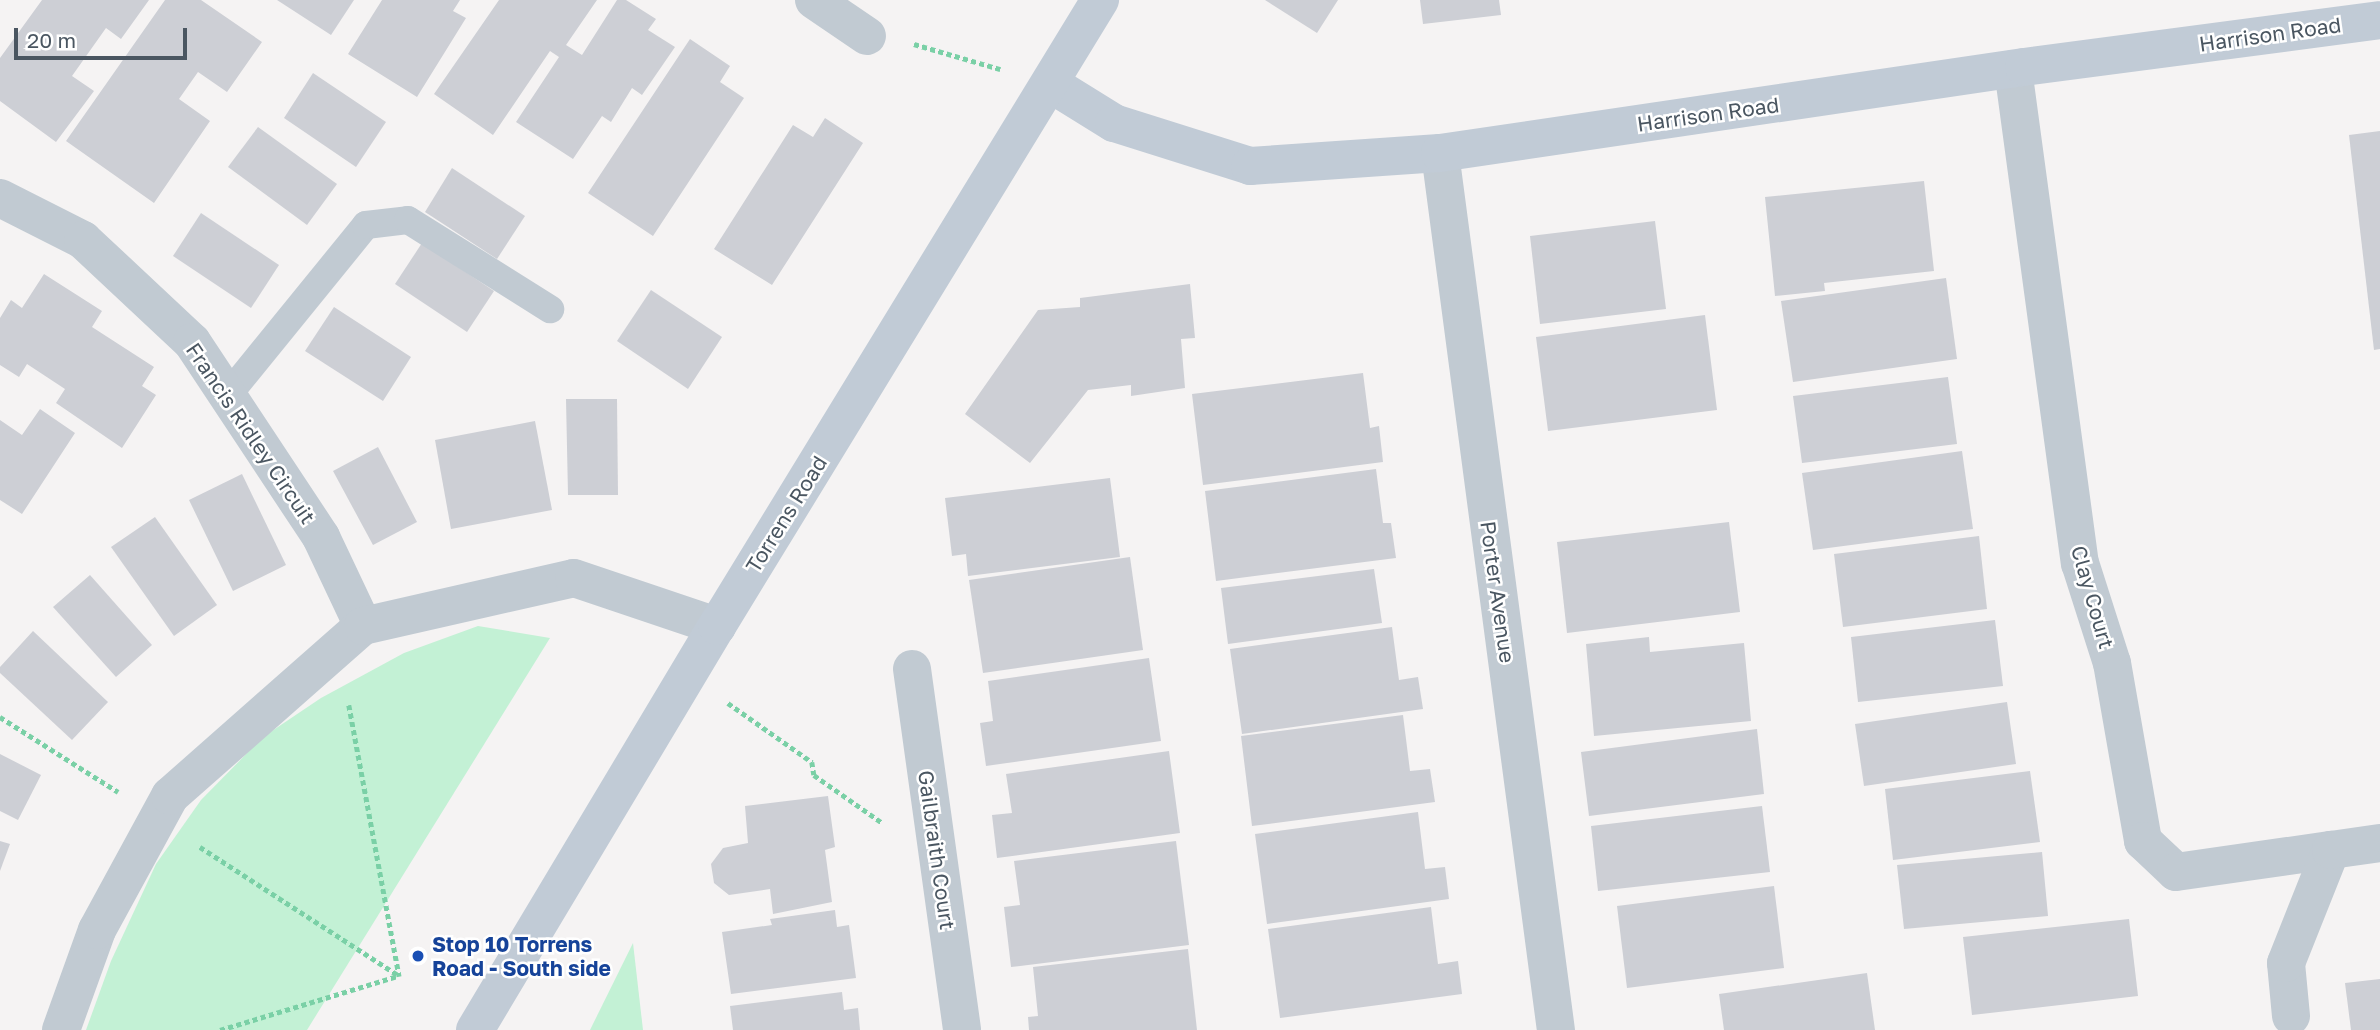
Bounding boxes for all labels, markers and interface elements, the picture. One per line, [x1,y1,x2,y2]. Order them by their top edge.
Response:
street label: Harrison Road [2197,12,2343,56]
scale bar [18,14,191,58]
text: 20 m [27,27,76,53]
street label: Harrison Road [1635,92,1781,136]
street label: Francis Ridley Circuit [181,338,321,528]
street label: Torrens Road [740,451,832,577]
street label: Porter Avenue [1476,519,1520,665]
street label: Clay Court [2066,543,2120,651]
street label: Gailbraith Court [913,769,961,931]
place label: Stop 10 Torrens Road - South side [432,931,611,981]
marker: Stop 10 Torrens Road - South side [410,948,426,964]

